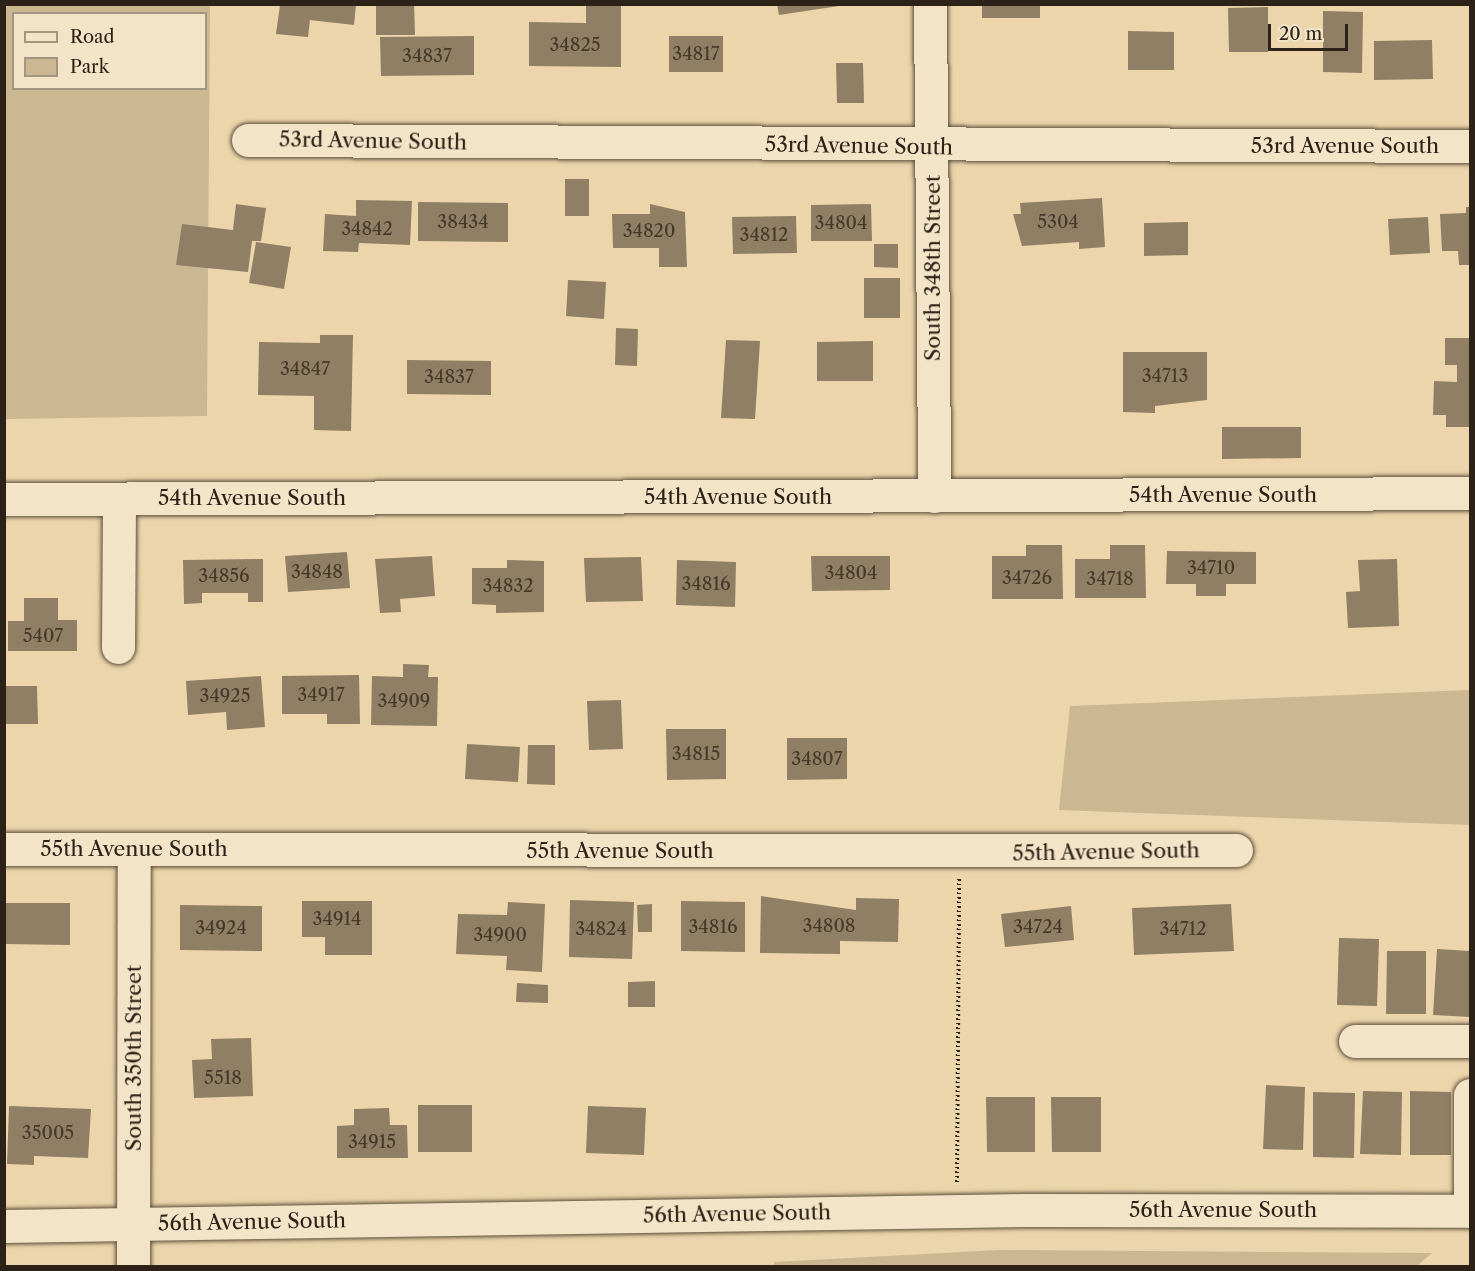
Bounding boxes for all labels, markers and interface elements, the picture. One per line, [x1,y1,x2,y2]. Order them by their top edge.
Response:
legend [12,12,207,90]
scale bar [1271,12,1350,50]
text: 20 m [1279,23,1322,45]
text: Road [70,26,115,48]
house number: 34825 [549,34,601,56]
house number: 34817 [672,43,720,65]
house number: 34837 [402,45,452,67]
text: Park [70,56,109,78]
street label: 53rd Avenue South [278,127,468,155]
street label: 53rd Avenue South [764,132,954,160]
street label: 53rd Avenue South [1250,133,1440,159]
street label: South 348th Street [920,175,946,361]
house number: 38434 [437,211,489,233]
house number: 5304 [1037,211,1079,233]
house number: 34804 [815,212,867,234]
house number: 34842 [341,218,393,240]
house number: 34820 [623,220,675,242]
house number: 34812 [740,224,788,246]
house number: 34847 [280,358,330,380]
house number: 34713 [1142,365,1188,387]
house number: 34837 [424,366,474,388]
street label: 54th Avenue South [1129,482,1317,508]
street label: 54th Avenue South [644,484,832,510]
street label: 54th Avenue South [158,485,346,511]
house number: 34710 [1187,557,1235,579]
house number: 34848 [291,561,343,583]
house number: 34804 [825,562,877,584]
house number: 34856 [198,565,250,587]
house number: 34726 [1002,567,1052,589]
house number: 34718 [1086,568,1134,590]
house number: 34816 [681,573,731,595]
house number: 34832 [482,575,534,597]
house number: 5407 [23,625,63,647]
house number: 34917 [297,684,345,706]
house number: 34925 [200,685,250,707]
house number: 34909 [378,690,430,712]
house number: 34815 [672,743,720,765]
house number: 34807 [791,748,843,770]
street label: 55th Avenue South [40,836,228,862]
street label: 55th Avenue South [526,838,714,864]
street label: 55th Avenue South [1012,838,1200,866]
house number: 34914 [313,908,361,930]
house number: 34808 [802,915,856,937]
house number: 34816 [688,916,738,938]
house number: 34724 [1013,916,1063,938]
house number: 34924 [195,917,247,939]
house number: 34824 [575,918,627,940]
house number: 34712 [1159,918,1207,940]
house number: 34900 [473,924,527,946]
street label: South 350th Street [121,965,147,1151]
house number: 5518 [204,1067,242,1089]
house number: 35005 [22,1122,74,1144]
house number: 34915 [348,1131,396,1153]
street label: 56th Avenue South [1128,1197,1318,1223]
street label: 56th Avenue South [642,1200,832,1228]
street label: 56th Avenue South [157,1208,347,1236]

